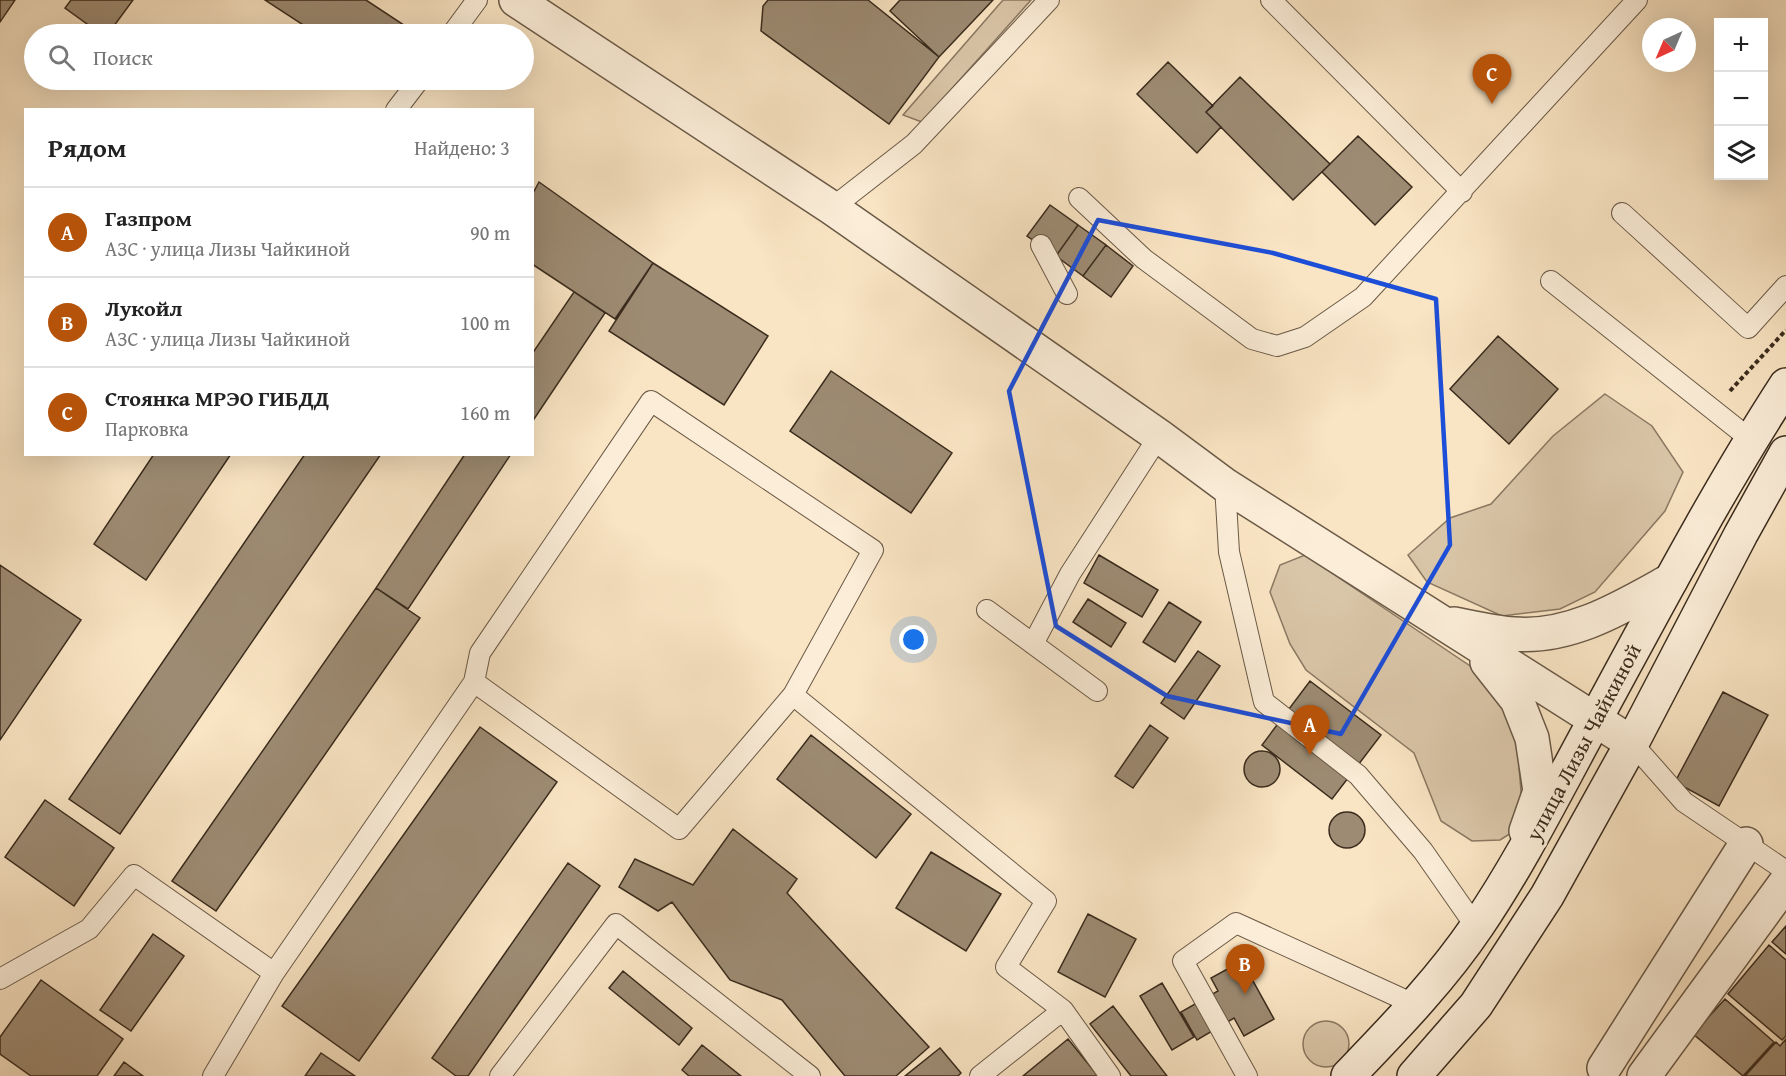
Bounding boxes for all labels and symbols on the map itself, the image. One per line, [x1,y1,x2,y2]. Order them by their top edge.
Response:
north arrow [1642,18,1696,72]
pin: C [1472,54,1512,104]
your location [899,625,928,654]
street label: улица Лизы Чайкиной [1517,637,1649,847]
pin: A [1290,706,1330,755]
pin: B [1226,944,1264,994]

